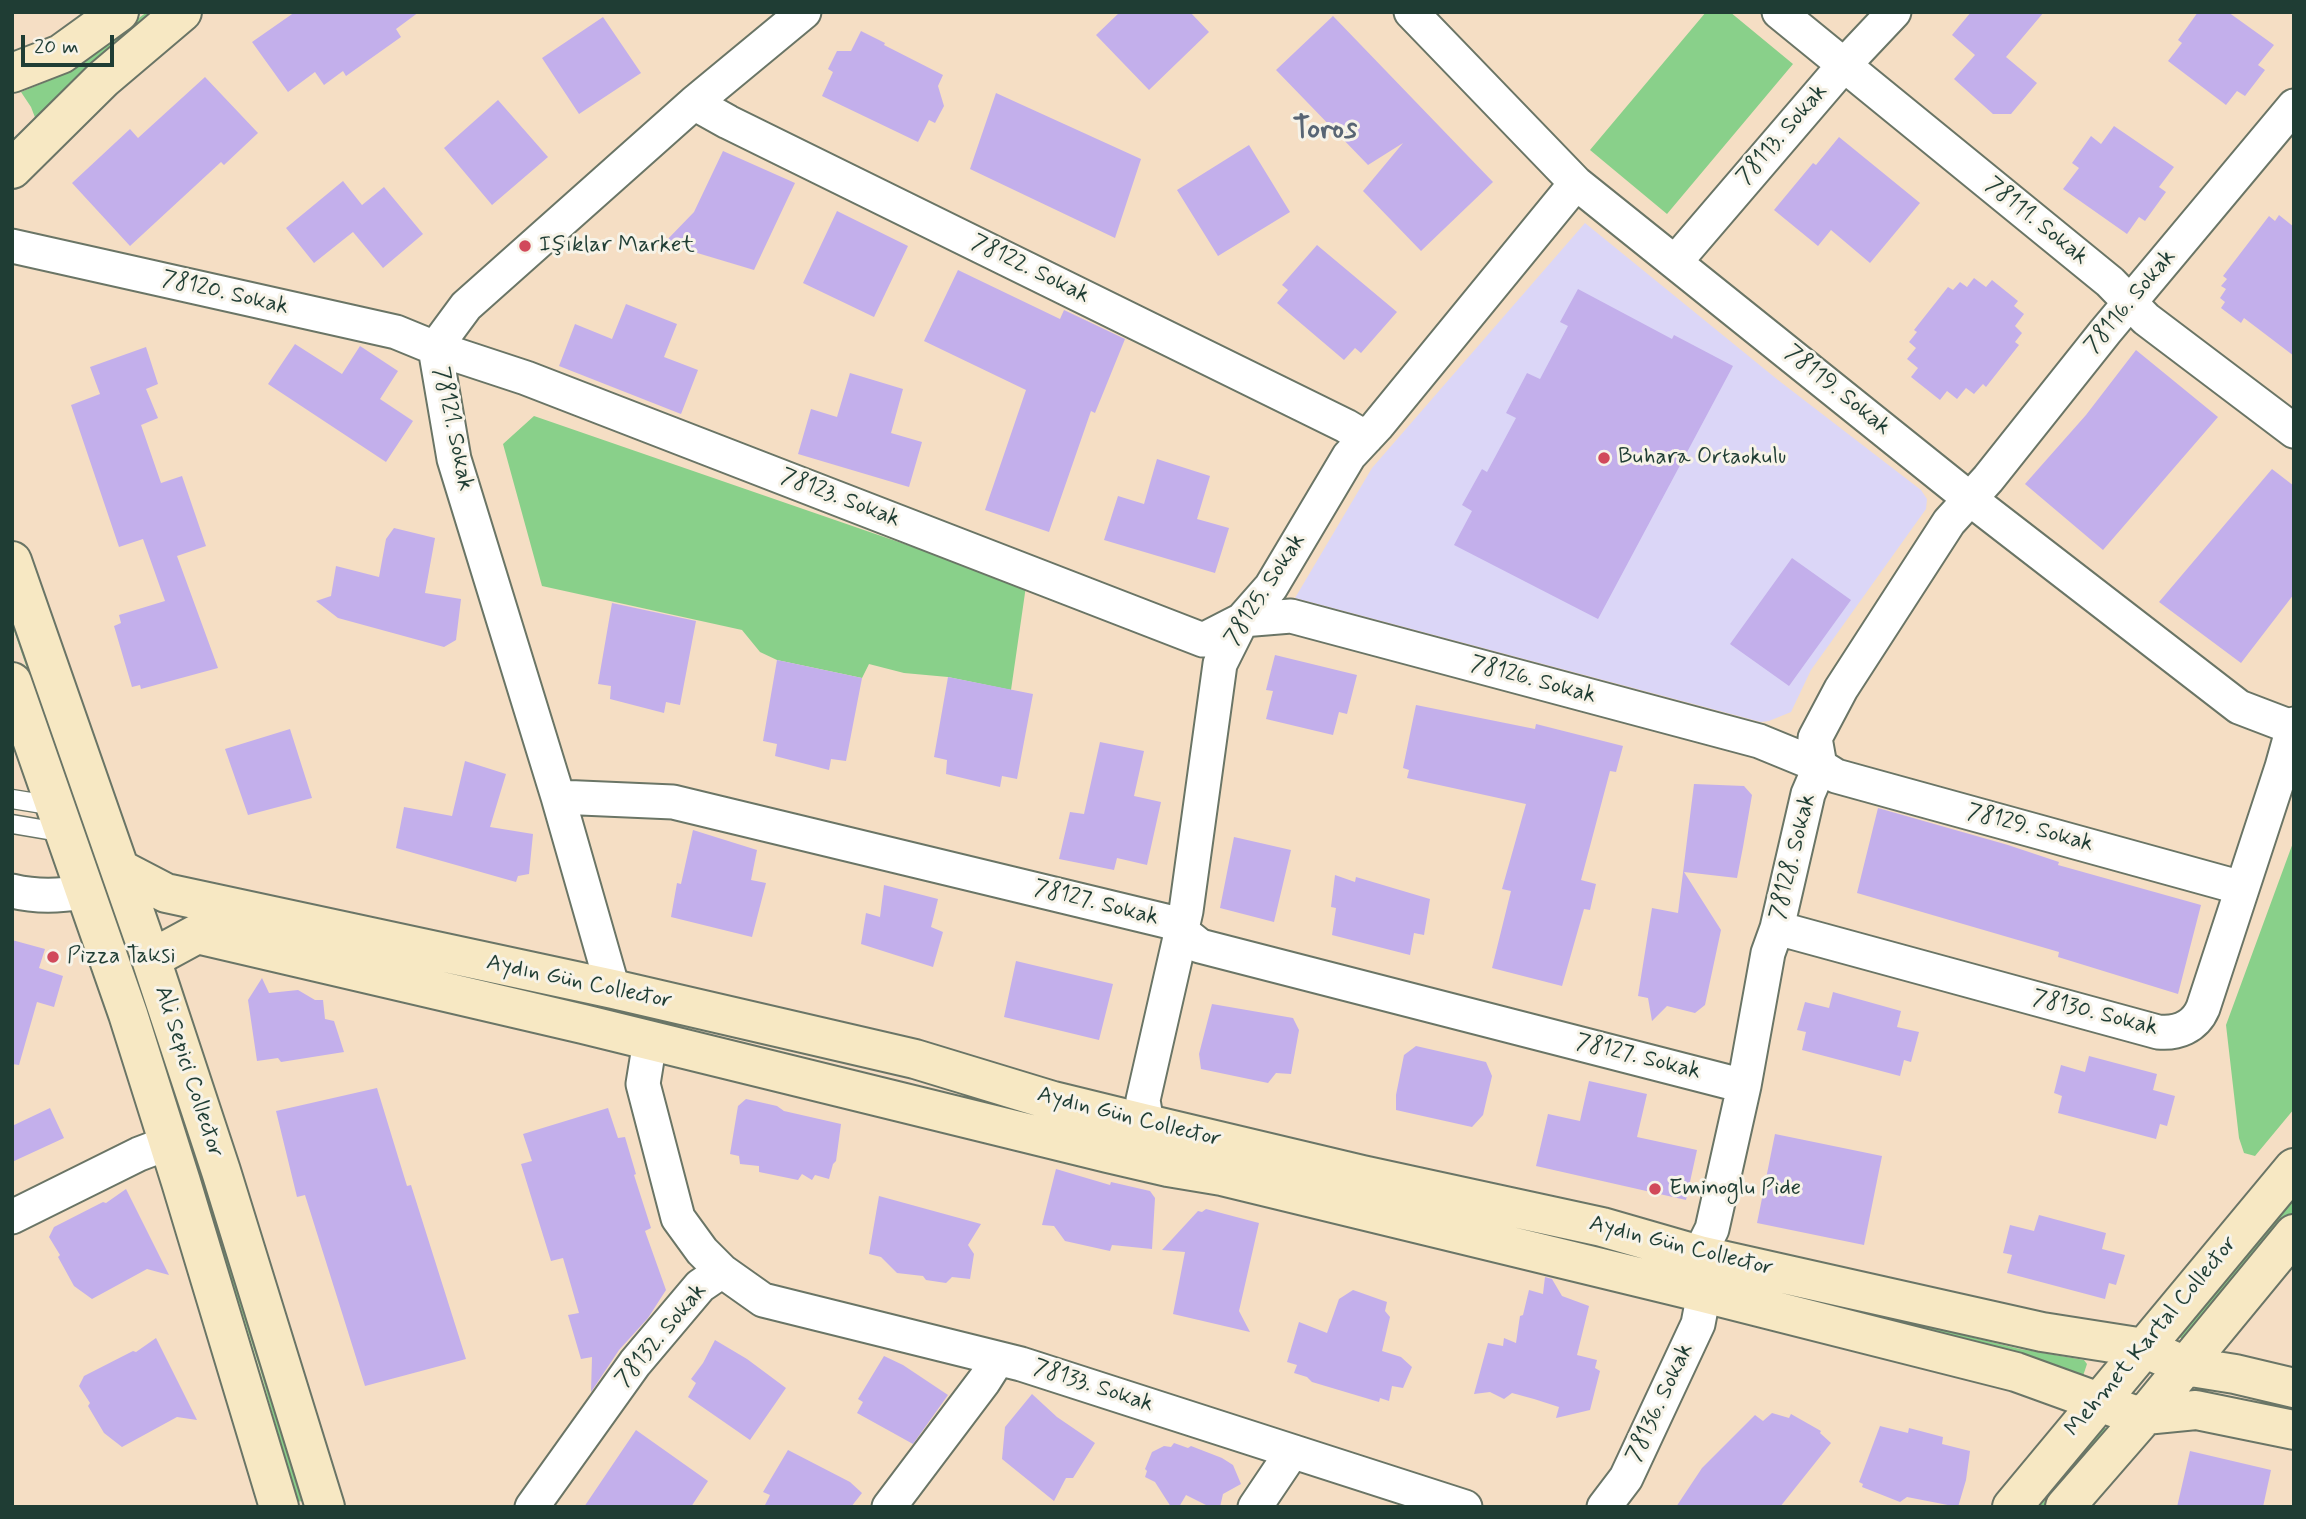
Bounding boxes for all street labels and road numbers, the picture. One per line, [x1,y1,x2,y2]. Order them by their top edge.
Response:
street label: 78113. Sokak [1732,79,1834,191]
street label: 78111. Sokak [1979,172,2093,272]
street label: 78122. Sokak [966,230,1094,310]
street label: 78116. Sokak [2079,244,2183,360]
street label: 78120. Sokak [159,266,291,322]
street label: 78119. Sokak [1778,340,1896,442]
street label: 78121. Sokak [425,365,479,493]
street label: 78123. Sokak [776,464,904,534]
street label: 78125. Sokak [1220,529,1312,651]
street label: 78126. Sokak [1467,651,1599,711]
street label: 78128. Sokak [1765,791,1823,923]
street label: 78129. Sokak [1964,799,2096,859]
street label: 78127. Sokak [1031,875,1161,933]
street label: Aydın Gün Collector [484,950,674,1016]
street label: Ali Sepici Collector [147,983,229,1161]
street label: 78130. Sokak [2029,985,2161,1043]
street label: 78127. Sokak [1573,1029,1703,1087]
street label: Aydın Gün Collector [1034,1082,1224,1154]
street label: Aydın Gün Collector [1586,1211,1776,1283]
street label: Mehmet Kartal Collector [2060,1231,2244,1443]
street label: 78132. Sokak [611,1278,713,1394]
street label: 78136. Sokak [1621,1339,1701,1467]
street label: 78133. Sokak [1029,1355,1157,1419]

